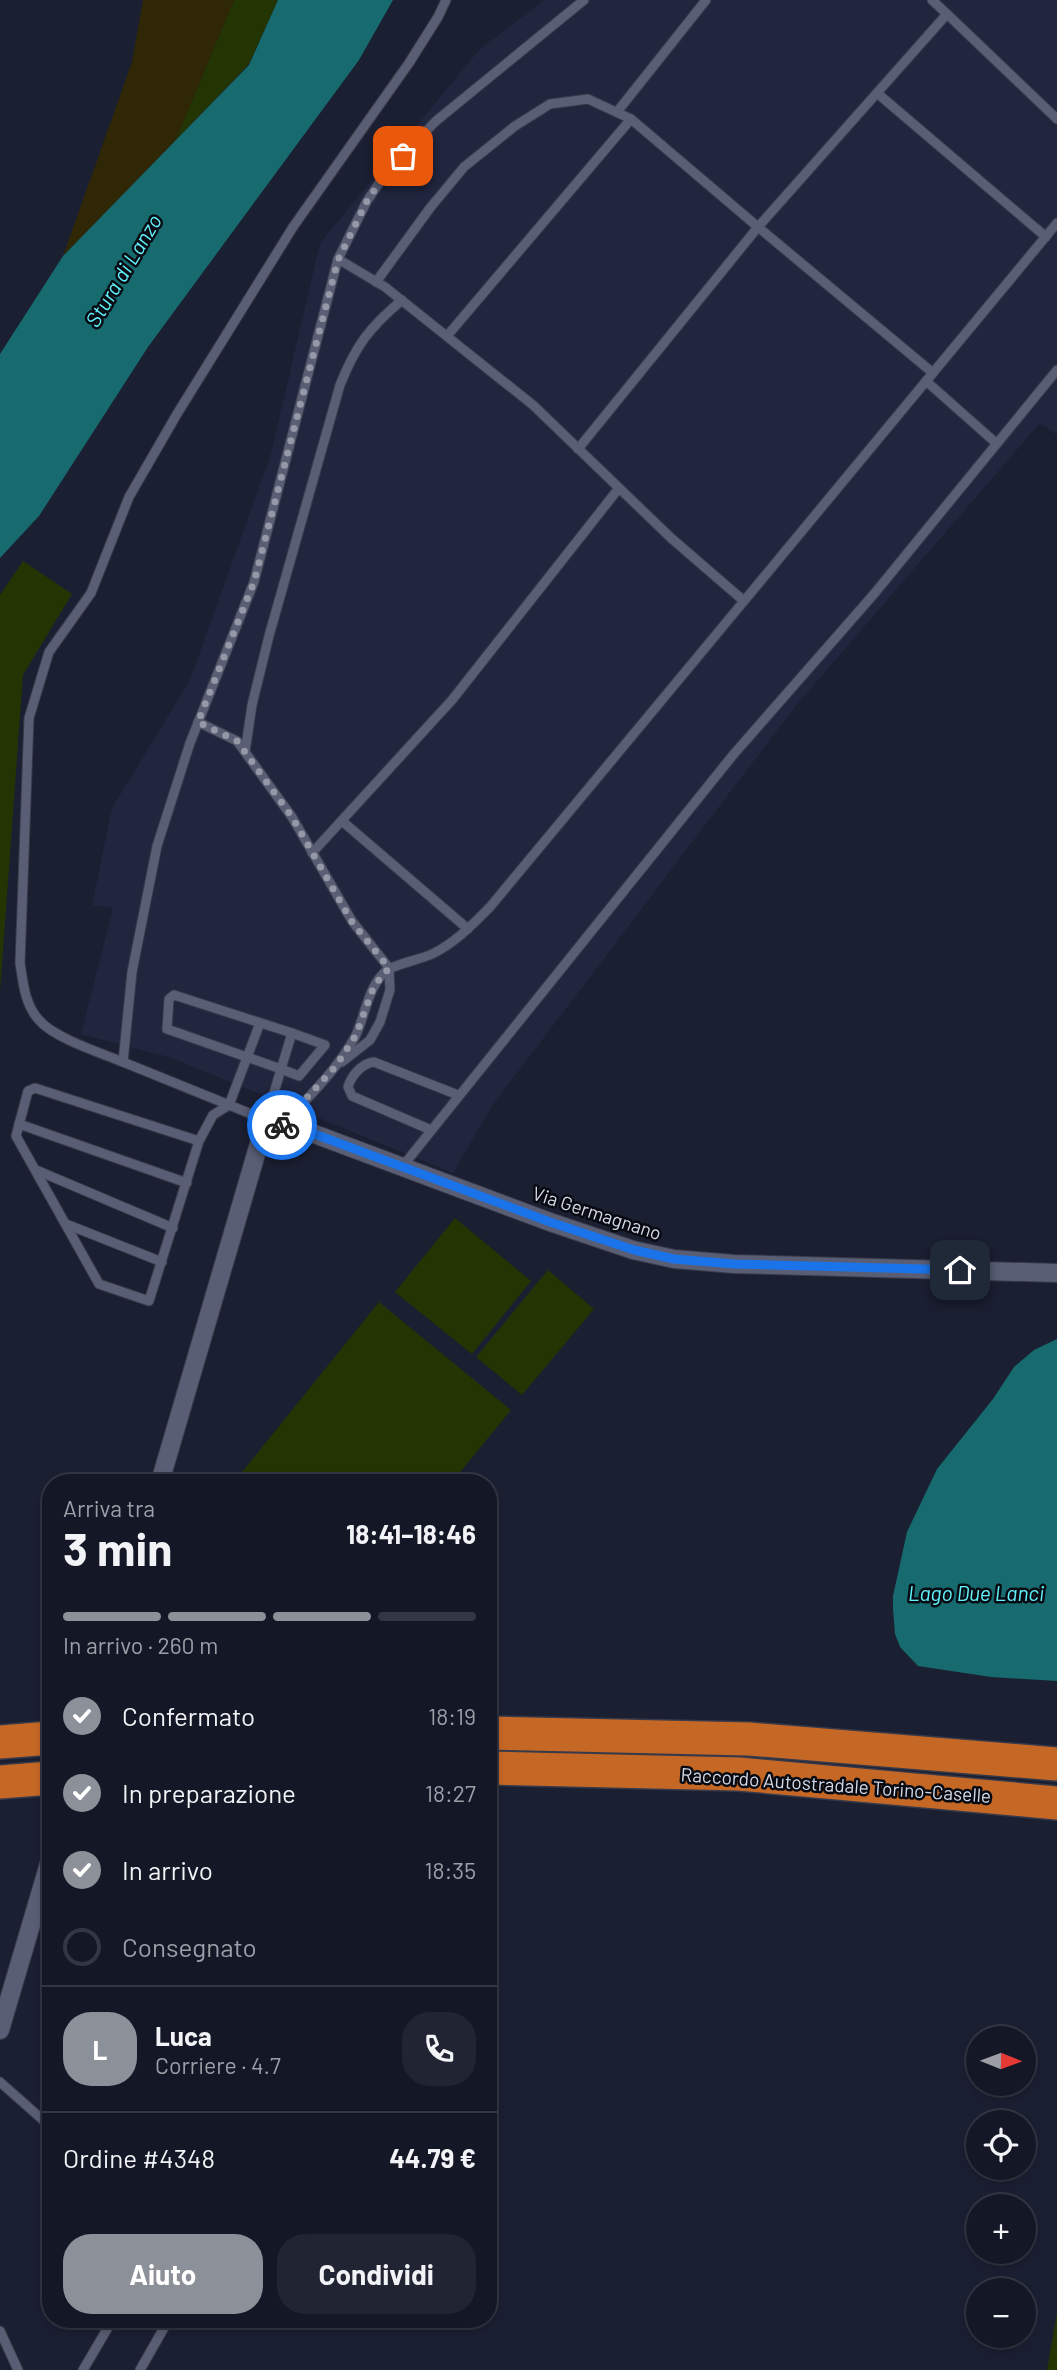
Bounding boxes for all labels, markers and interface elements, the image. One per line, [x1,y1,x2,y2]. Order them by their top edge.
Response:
pin [373,126,433,186]
icon: bag [384,137,422,175]
water label: Stura di Lanzo [79,209,166,331]
courier [247,1090,317,1160]
icon: bike [263,1106,301,1144]
street label: Via Germagnano [530,1181,665,1244]
pin [930,1240,990,1300]
icon: home [941,1251,979,1289]
text: Arriva tra [63,1494,155,1522]
text: 18:41–18:46 [346,1518,476,1549]
text: 3 min [63,1520,172,1575]
water label: Lago Due Lanci [908,1580,1045,1605]
text: In arrivo · 260 m [63,1631,218,1659]
icon: check [63,1697,101,1735]
text: Confermato [122,1700,255,1731]
text: 18:19 [428,1702,476,1730]
street label: Raccordo Autostradale Torino-Caselle [680,1762,992,1807]
icon: check [63,1774,101,1812]
text: In preparazione [122,1777,296,1808]
text: 18:27 [425,1779,476,1807]
icon: check [63,1851,101,1889]
text: In arrivo [122,1854,213,1885]
text: 18:35 [425,1856,476,1884]
text: Consegnato [122,1931,257,1962]
button: phone [402,2012,476,2086]
text: Luca [155,2020,212,2051]
north arrow [966,2026,1036,2096]
map controls [966,2026,1036,2348]
text: L [93,2034,107,2065]
text: Corriere · 4.7 [155,2051,281,2079]
button: locate [966,2110,1036,2180]
text: Ordine #4348 [63,2142,215,2173]
text: 44.79 € [389,2142,476,2173]
button: + [966,2194,1036,2264]
button: Aiuto [63,2234,263,2314]
button: Condividi [277,2234,476,2314]
button: − [966,2278,1036,2348]

